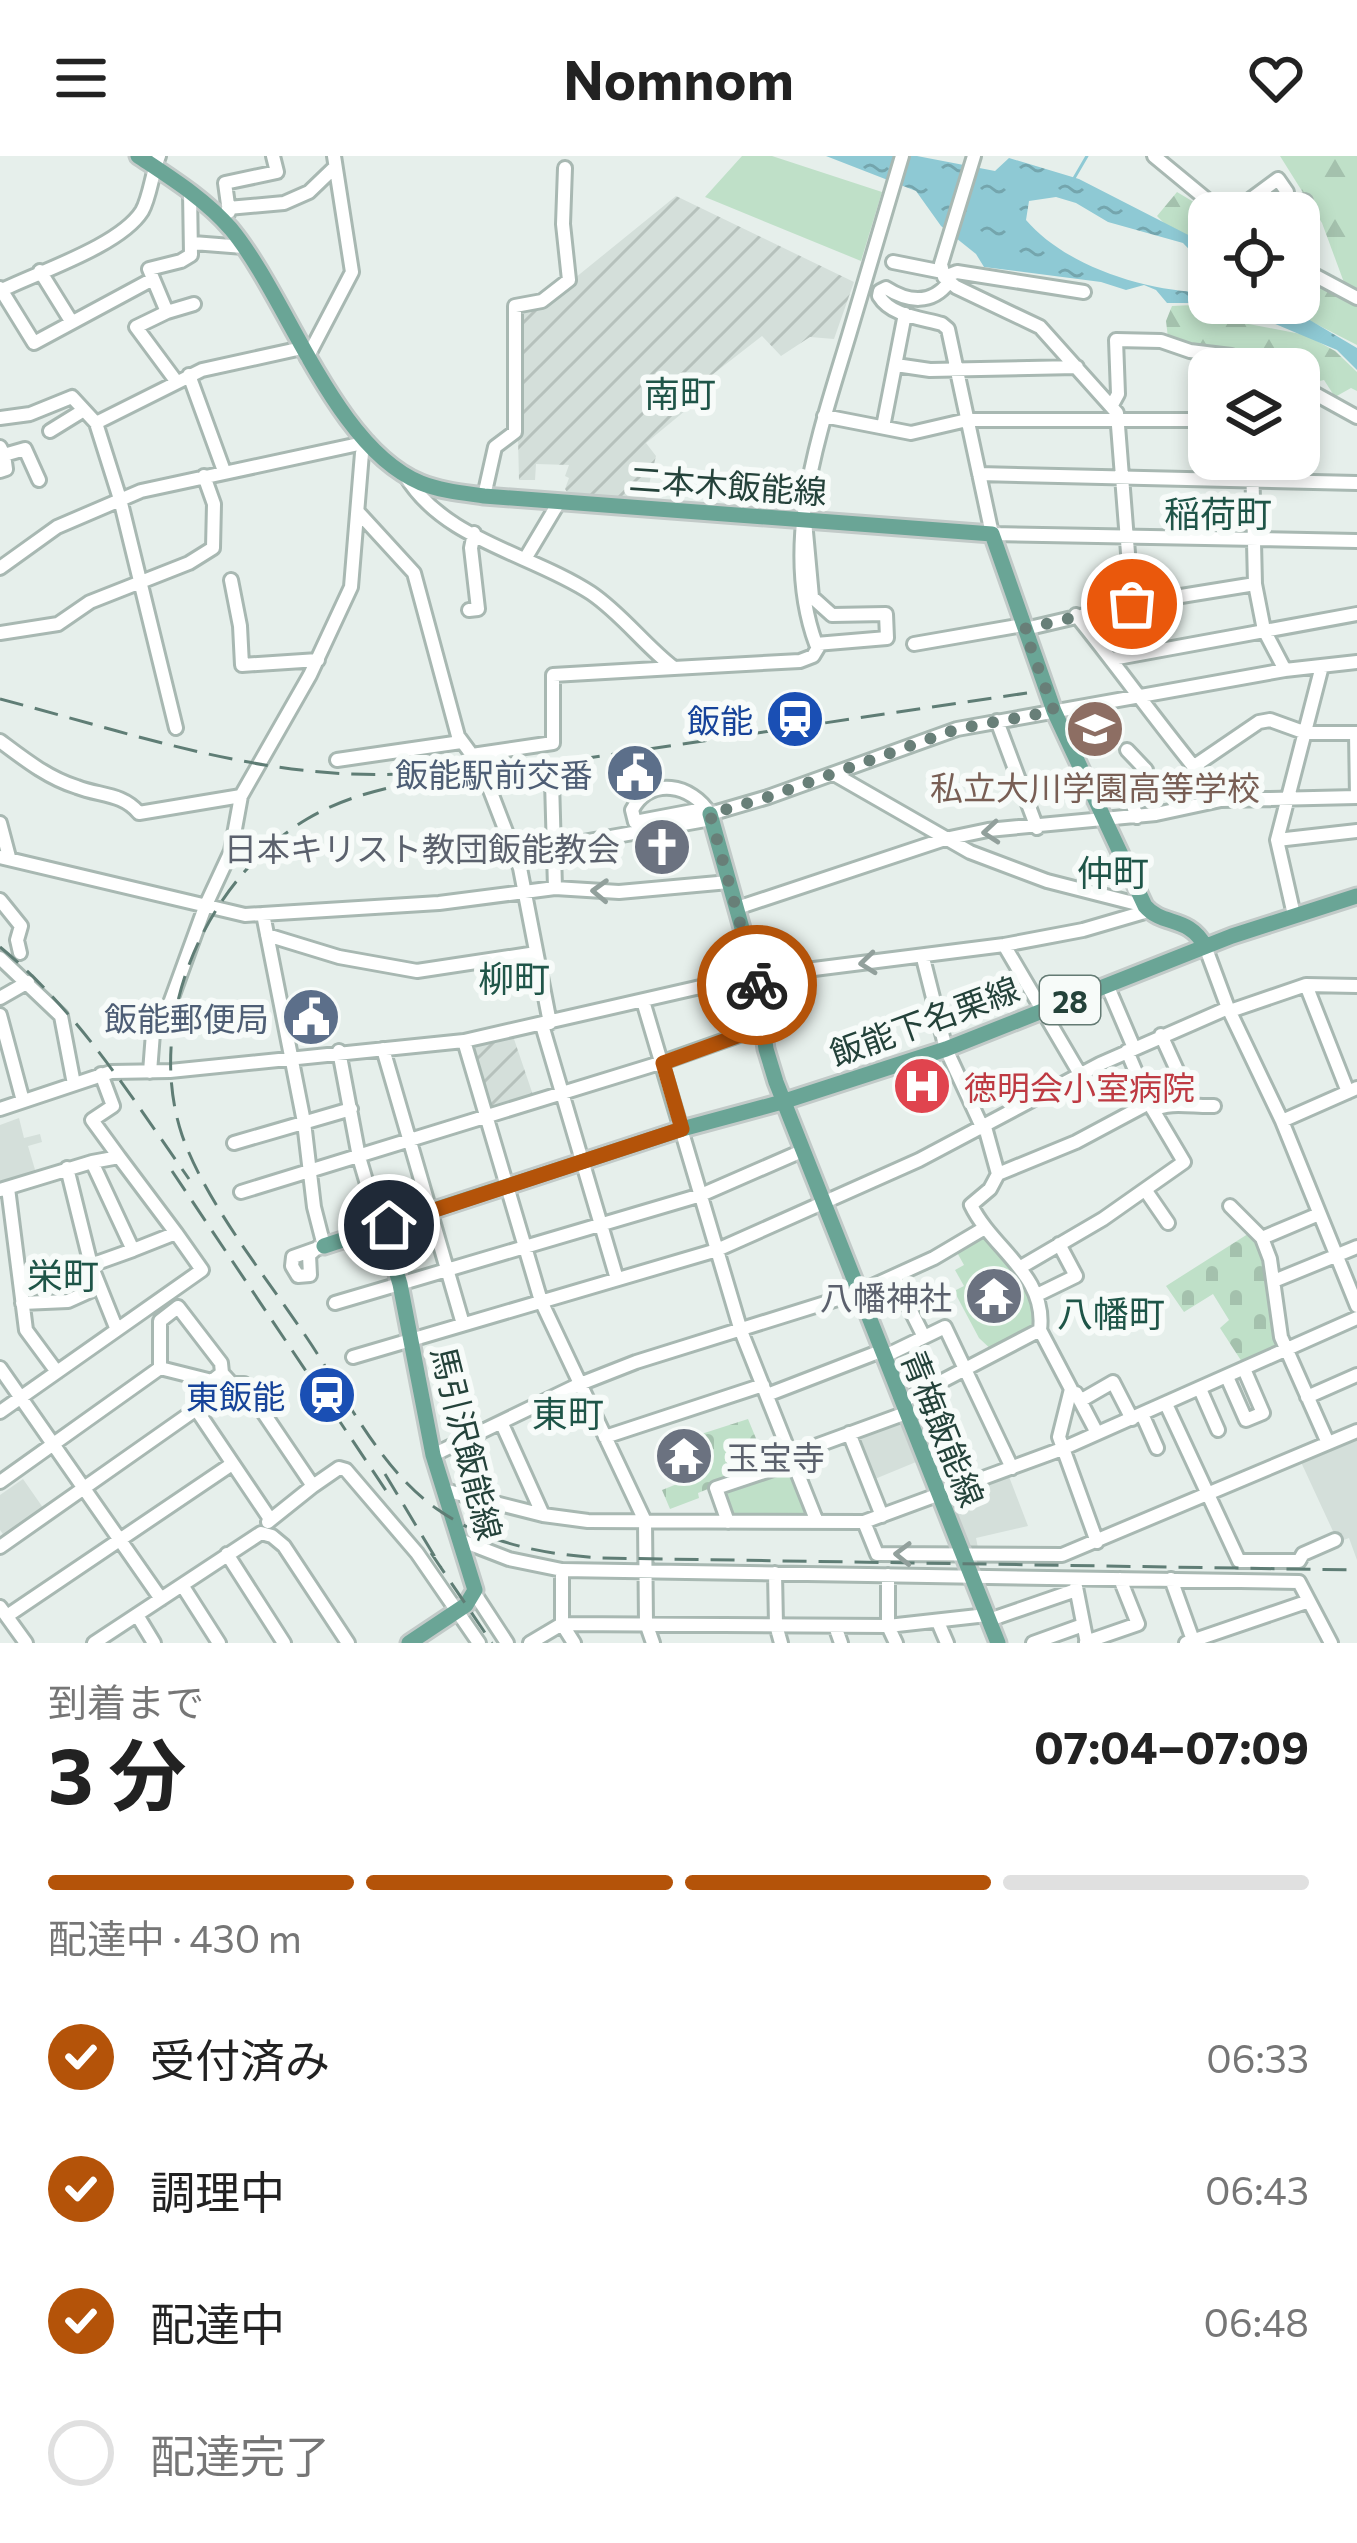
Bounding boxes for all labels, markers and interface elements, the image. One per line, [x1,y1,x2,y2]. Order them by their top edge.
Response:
icon: menu [48,45,114,111]
text: Nomnom [563,45,794,111]
icon: heart [1243,45,1309,111]
map controls [1188,192,1320,480]
button: locate [1188,192,1320,324]
button: layers [1188,348,1320,480]
district label: 南町 [644,370,716,414]
street label: 二本木飯能線 [628,457,828,511]
district label: 稲荷町 [1164,490,1272,534]
pin [1081,553,1183,655]
icon: bag [1099,571,1165,637]
station icon: 飯能 [764,688,826,750]
school or university icon: 私立大川学園高等学校 [1064,698,1126,760]
place label: 飯能 [687,699,753,740]
public building icon: 飯能駅前交番 [604,742,666,804]
place label: 飯能駅前交番 [395,753,593,794]
place label: 私立大川学園高等学校 [930,766,1260,807]
church icon: 日本キリスト教団飯能教会 [631,816,693,878]
one-way arrow [981,819,1000,844]
place label: 日本キリスト教団飯能教会 [224,827,620,868]
district label: 仲町 [1077,849,1149,893]
one-way arrow [590,878,609,904]
courier [697,925,817,1045]
one-way arrow [859,950,878,975]
icon: bike [724,952,790,1018]
district label: 柳町 [478,955,550,999]
street label: 飯能下名栗線 [824,967,1024,1073]
road number: 28 [1040,976,1100,1024]
public building icon: 飯能郵便局 [280,986,342,1048]
place label: 飯能郵便局 [104,997,269,1038]
hospital icon: 徳明会小室病院 [891,1055,953,1117]
place label: 徳明会小室病院 [964,1066,1195,1107]
pin [338,1174,440,1276]
icon: home [356,1192,422,1258]
district label: 栄町 [27,1252,99,1296]
temple icon: 八幡神社 [963,1265,1025,1327]
place label: 八幡神社 [820,1276,952,1317]
district label: 八幡町 [1057,1290,1165,1334]
street label: 馬引沢飯能線 [424,1342,512,1544]
street label: 青梅飯能線 [894,1344,994,1512]
station icon: 東飯能 [296,1364,358,1426]
place label: 東飯能 [186,1375,285,1416]
district label: 東町 [532,1390,604,1434]
temple icon: 玉宝寺 [653,1425,715,1487]
place label: 玉宝寺 [726,1436,825,1477]
one-way arrow [893,1542,912,1568]
text: 到着まで [48,1677,204,1725]
text: 07:04–07:09 [1034,1718,1309,1773]
text: 3 分 [48,1725,186,1820]
text: 配達中 · 430 m [48,1913,302,1961]
icon: check [48,2024,114,2090]
text: 受付済み [150,2031,330,2086]
text: 06:33 [1206,2033,1309,2081]
icon: check [48,2156,114,2222]
text: 調理中 [150,2163,285,2218]
text: 06:43 [1205,2165,1309,2213]
icon: check [48,2288,114,2354]
text: 配達中 [150,2295,285,2350]
text: 06:48 [1204,2297,1309,2345]
text: 配達完了 [150,2427,330,2482]

